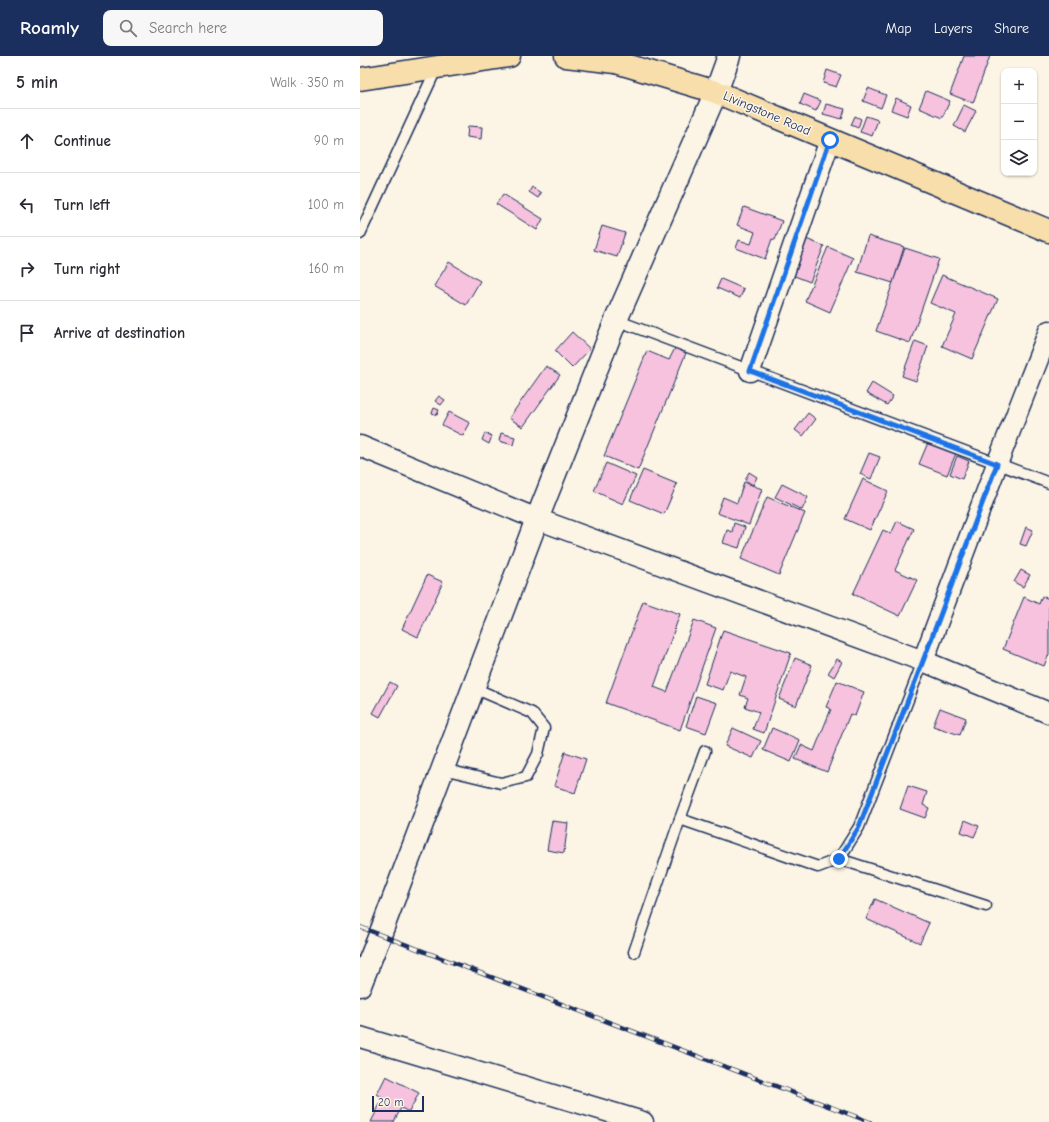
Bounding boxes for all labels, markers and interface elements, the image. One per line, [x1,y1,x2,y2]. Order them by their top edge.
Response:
search box [103,10,383,46]
text: Roamly [20,17,79,39]
icon: search [117,17,139,39]
text: Search here [149,19,227,37]
text: Map [885,20,912,37]
text: Layers [934,20,972,37]
text: Share [994,20,1029,37]
map controls [1001,68,1037,176]
button: + [1001,68,1037,104]
text: 5 min [16,73,58,92]
text: Walk · 350 m [270,75,344,90]
street label: Livingstone Road [721,88,813,138]
button: − [1001,104,1037,140]
icon: ahead [16,130,38,152]
route start [821,131,839,149]
text: Continue [54,132,111,150]
text: 90 m [314,133,344,148]
button: layers [1001,140,1037,176]
icon: left [16,194,38,216]
text: Turn left [54,196,110,214]
text: 100 m [308,197,344,212]
icon: right [16,258,38,280]
text: Turn right [54,260,120,278]
text: 160 m [309,261,344,276]
icon: arrive [16,322,38,344]
text: Arrive at destination [54,324,185,342]
route end [830,850,848,868]
scale bar [372,1094,424,1113]
text: 20 m [378,1096,403,1109]

